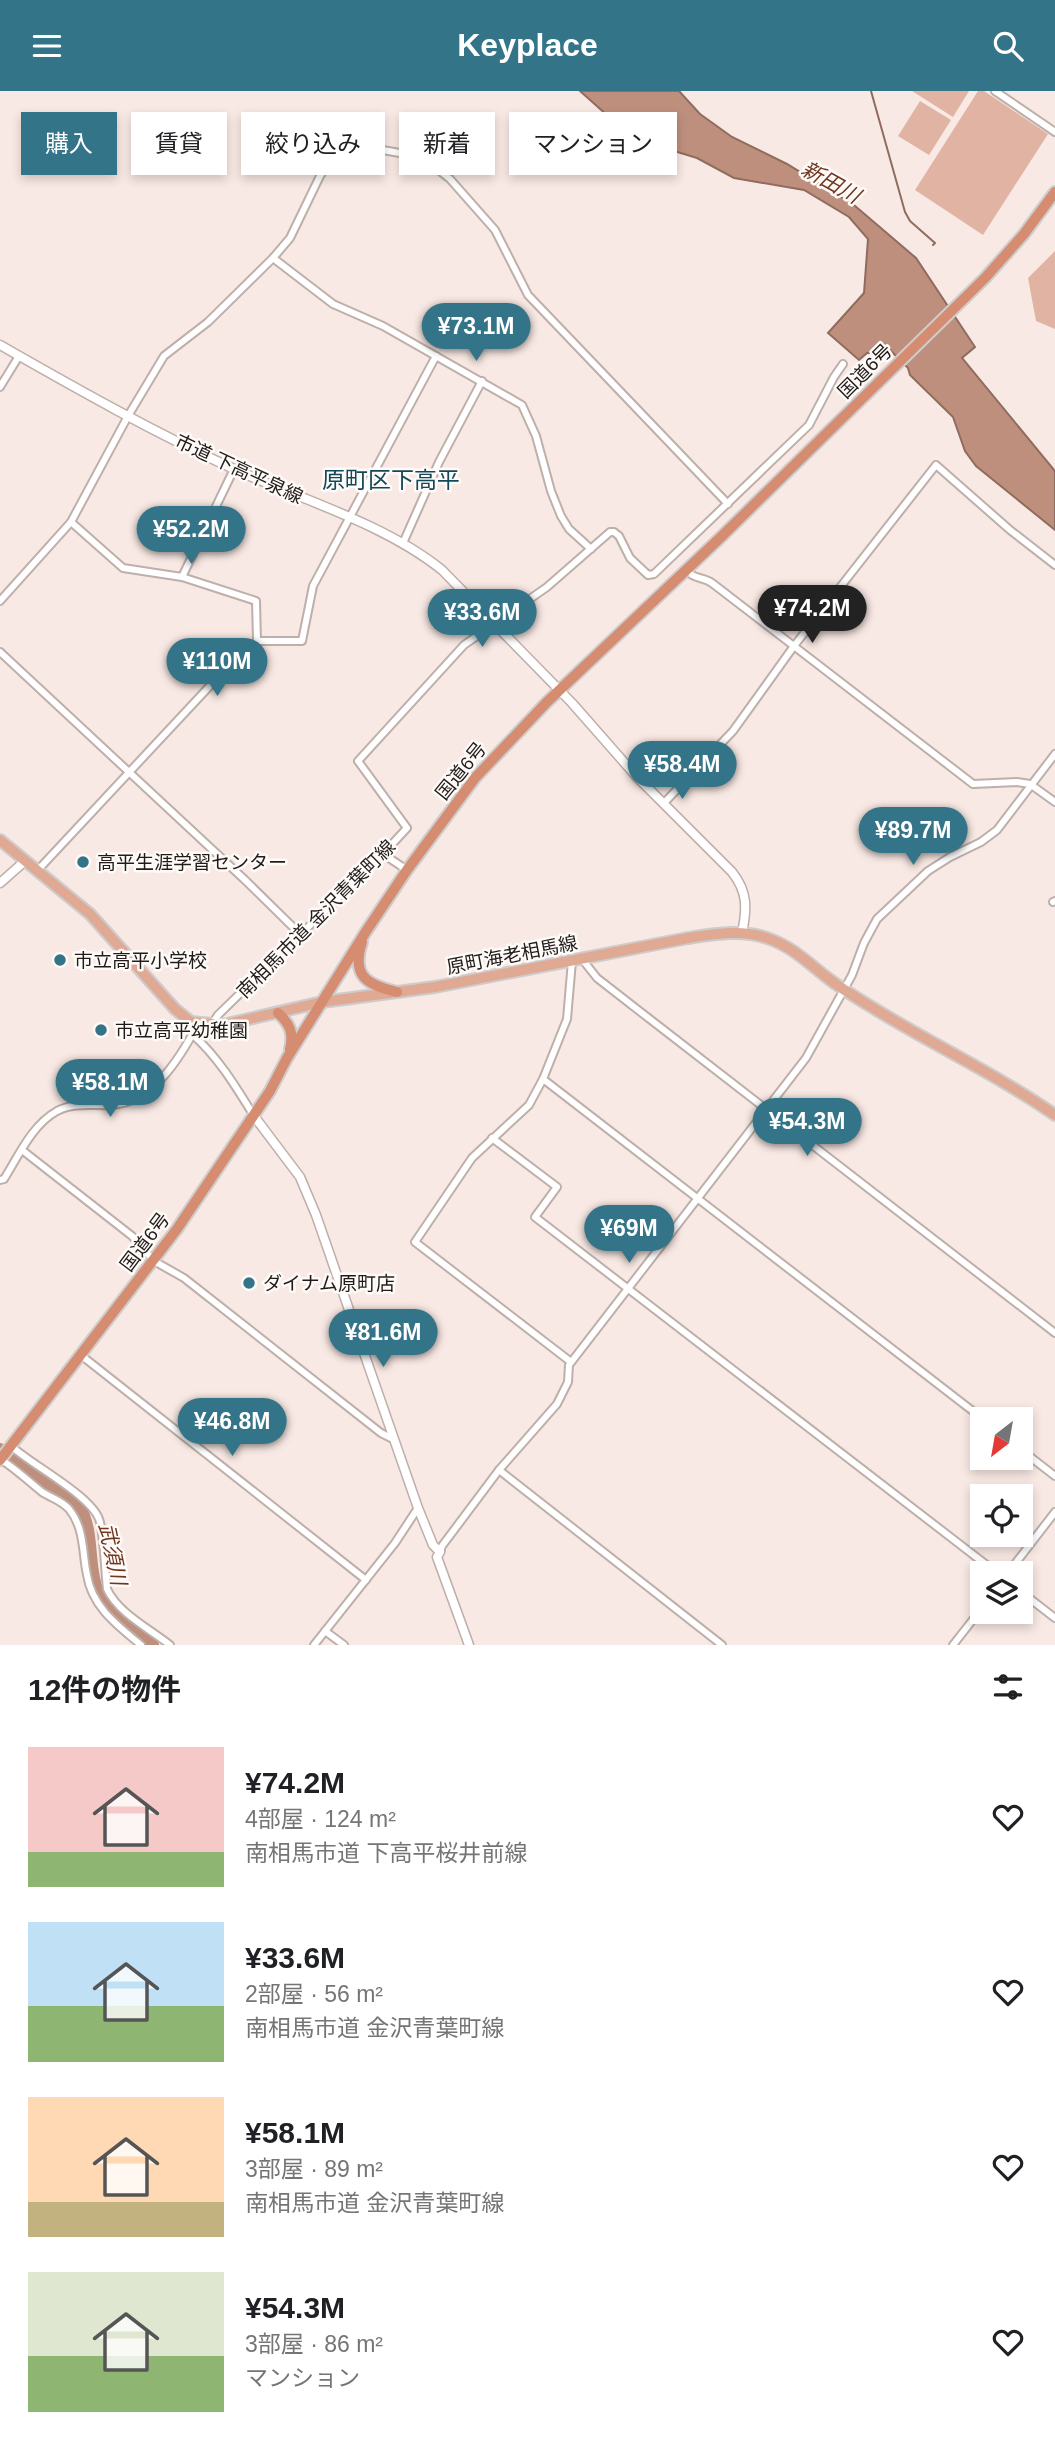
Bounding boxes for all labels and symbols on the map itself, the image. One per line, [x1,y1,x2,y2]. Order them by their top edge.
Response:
water label: 新田川 [798,157,866,208]
pin: ¥73.1M [419,303,533,363]
street label: 国道6号 [834,340,896,402]
street label: 市道 下高平泉線 [172,430,306,508]
district label: 原町区下高平 [322,467,460,493]
pin: ¥52.2M [134,507,248,566]
pin: ¥74.2M [755,585,869,645]
pin: ¥33.6M [425,589,539,649]
pin: ¥110M [168,639,266,698]
street label: 国道6号 [432,738,490,804]
pin: ¥58.4M [625,741,739,801]
pin: ¥89.7M [856,807,970,867]
street label: 南相馬市道 金沢青葉町線 [233,836,399,1002]
place label: 高平生涯学習センター [97,852,287,873]
marker: 高平生涯学習センター [75,854,91,870]
street label: 原町海老相馬線 [445,932,579,978]
place label: 市立高平小学校 [74,950,207,971]
marker: 市立高平小学校 [52,952,68,968]
place label: 市立高平幼稚園 [115,1020,248,1041]
marker: 市立高平幼稚園 [93,1022,109,1038]
pin: ¥58.1M [53,1059,167,1119]
pin: ¥54.3M [750,1098,864,1158]
pin: ¥69M [588,1205,670,1265]
street label: 国道6号 [116,1209,174,1275]
place label: ダイナム原町店 [263,1273,395,1294]
marker: ダイナム原町店 [241,1275,257,1291]
pin: ¥81.6M [326,1309,440,1369]
pin: ¥46.8M [175,1399,289,1458]
north arrow [970,1407,1032,1470]
water label: 武須川 [95,1521,131,1589]

